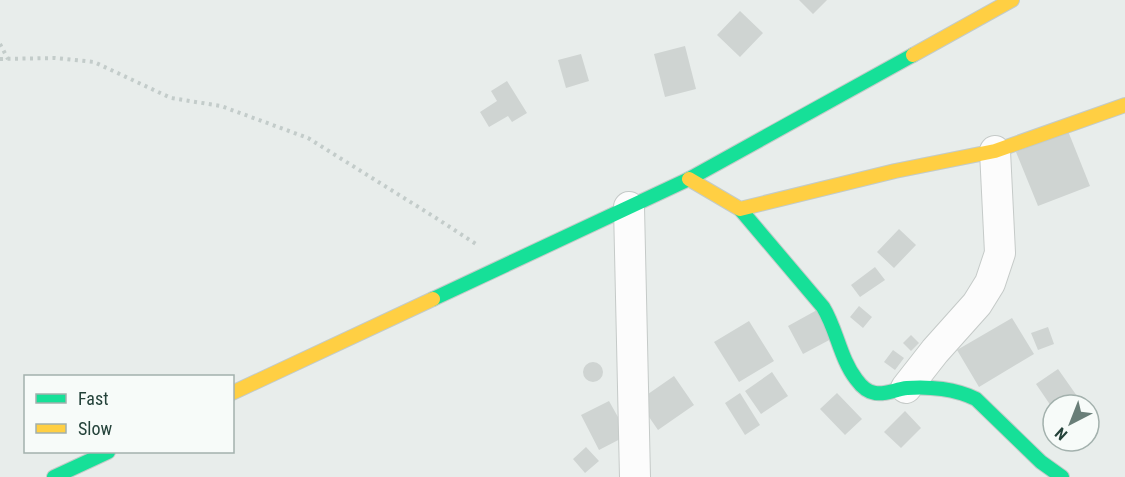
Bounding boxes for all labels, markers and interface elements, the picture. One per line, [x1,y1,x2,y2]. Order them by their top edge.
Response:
legend [24,375,234,453]
text: Fast [78,388,109,409]
north arrow [1041,393,1101,453]
text: Slow [78,418,113,439]
text: N [1051,423,1071,444]

